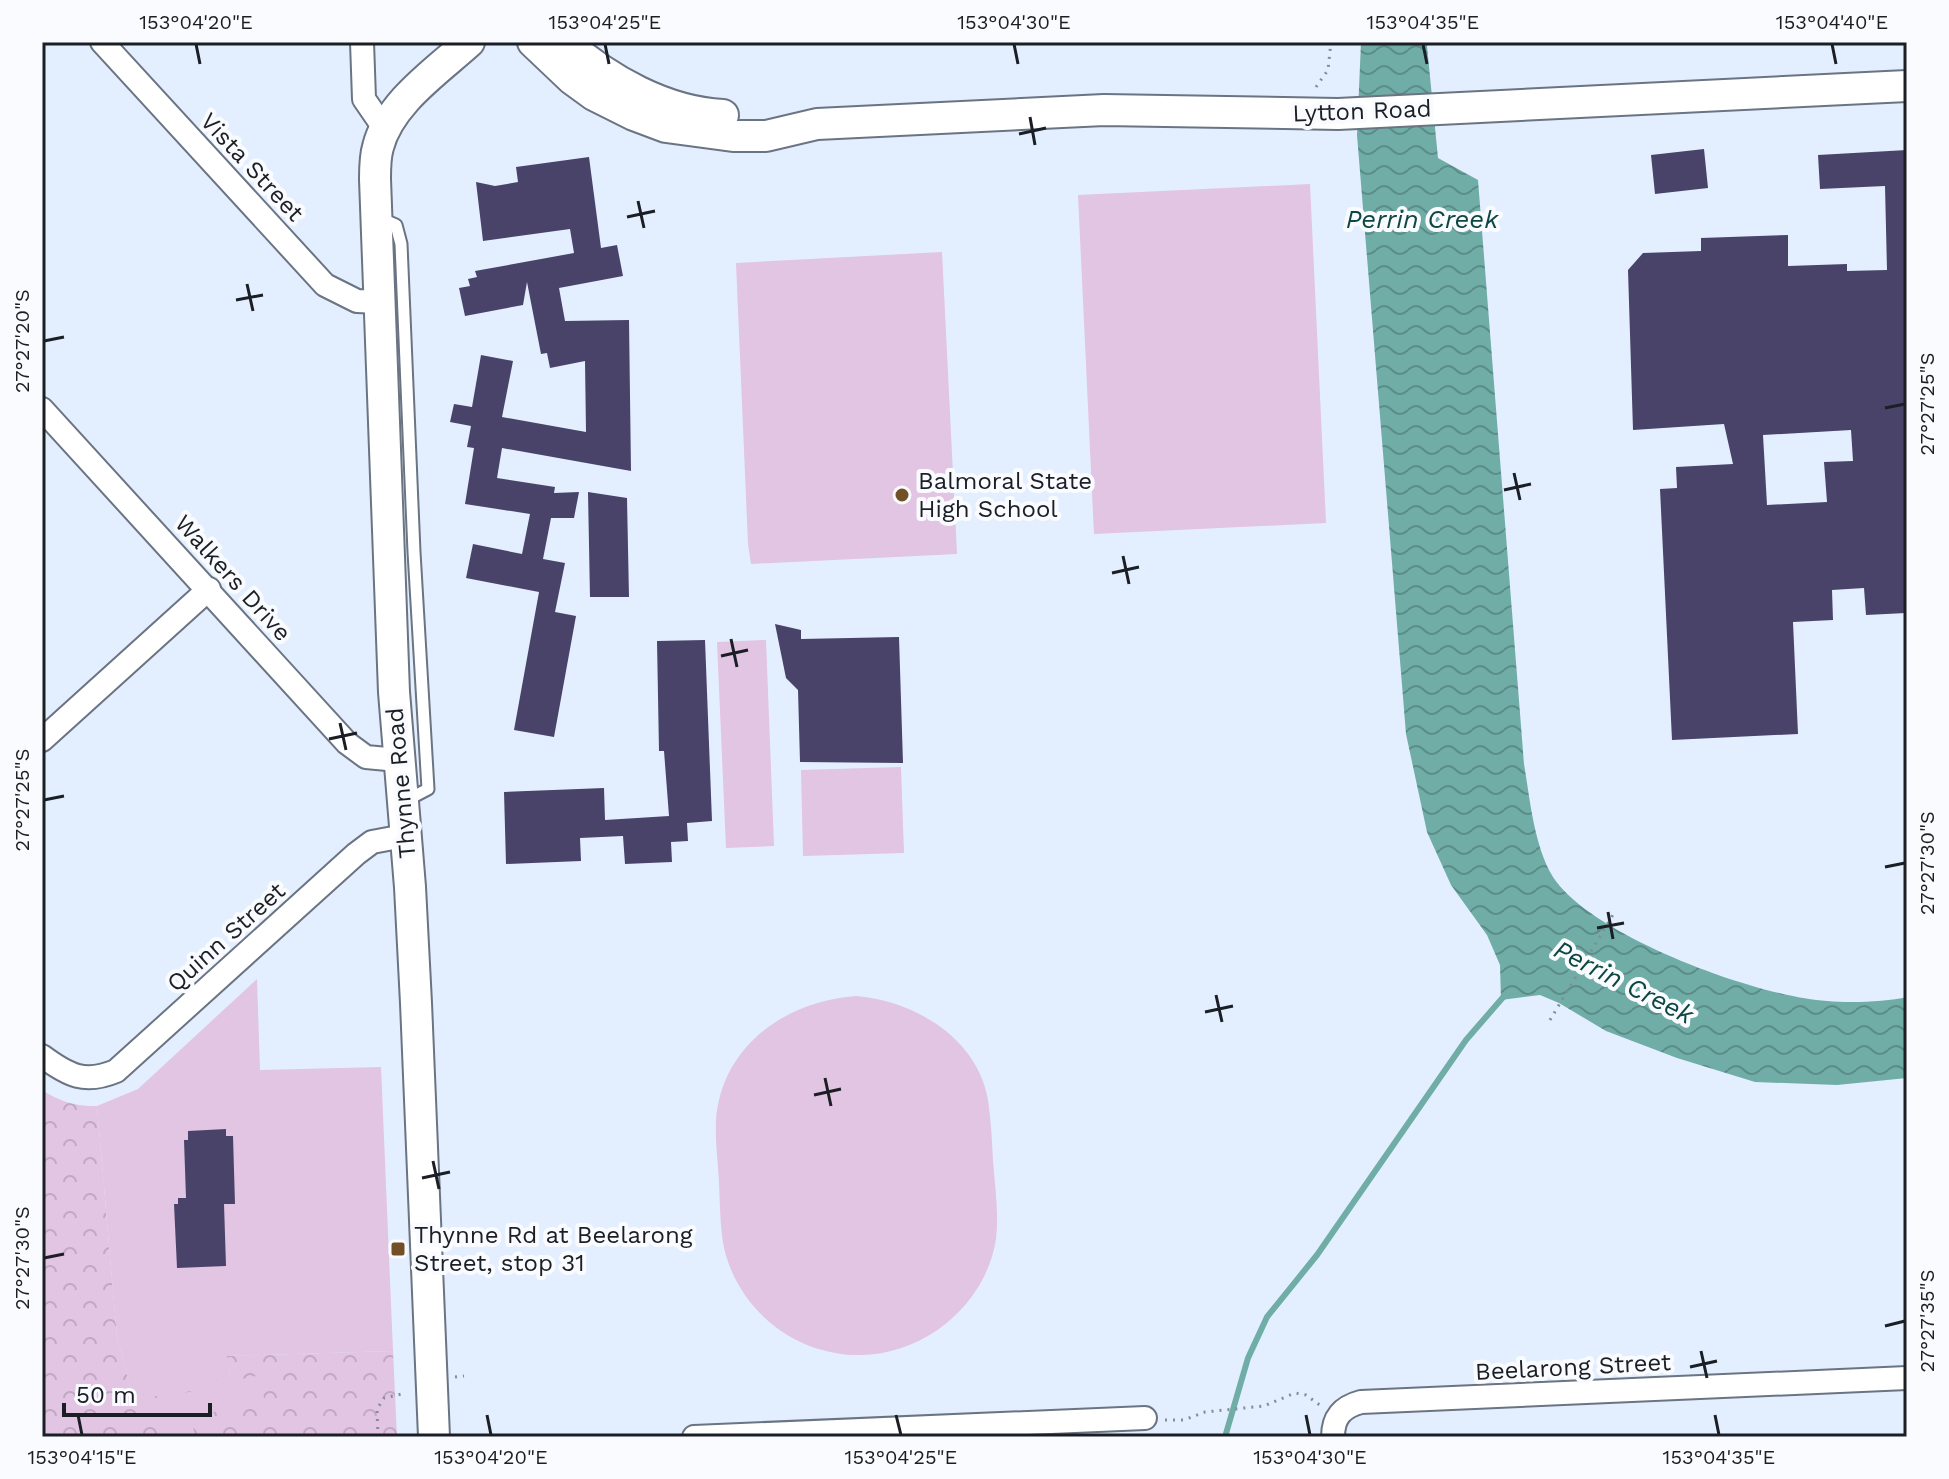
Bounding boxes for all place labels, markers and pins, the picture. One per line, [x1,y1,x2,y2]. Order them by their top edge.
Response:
place label: Balmoral State High School [918,467,1092,523]
marker: Balmoral State High School [893,486,911,504]
place label: Thynne Rd at Beelarong Street, stop 31 [414,1221,693,1277]
marker: Thynne Rd at Beelarong Street, stop 31 [389,1240,407,1258]

